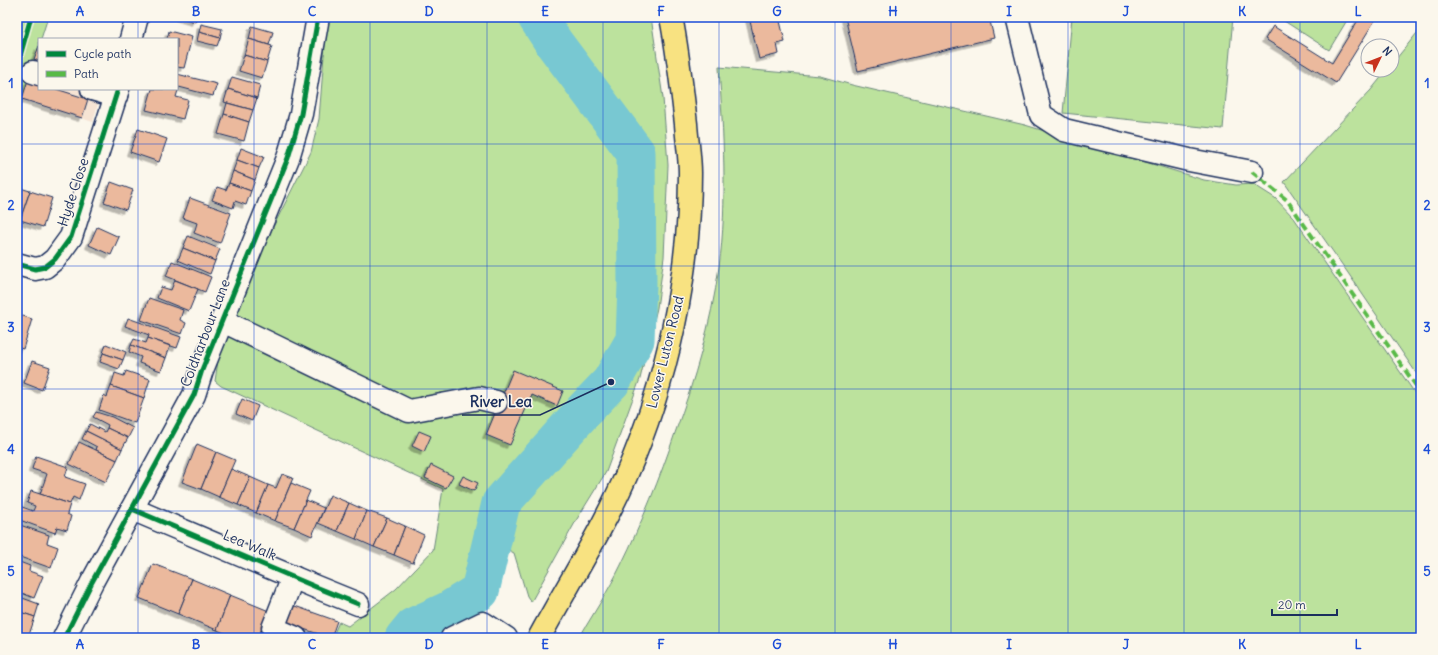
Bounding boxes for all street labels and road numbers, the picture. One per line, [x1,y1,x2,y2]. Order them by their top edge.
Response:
street label: Hyde Close [53,155,93,229]
street label: Coldharbour Lane [176,277,234,389]
street label: Lower Luton Road [642,294,688,410]
street label: Lea Walk [220,526,280,564]

